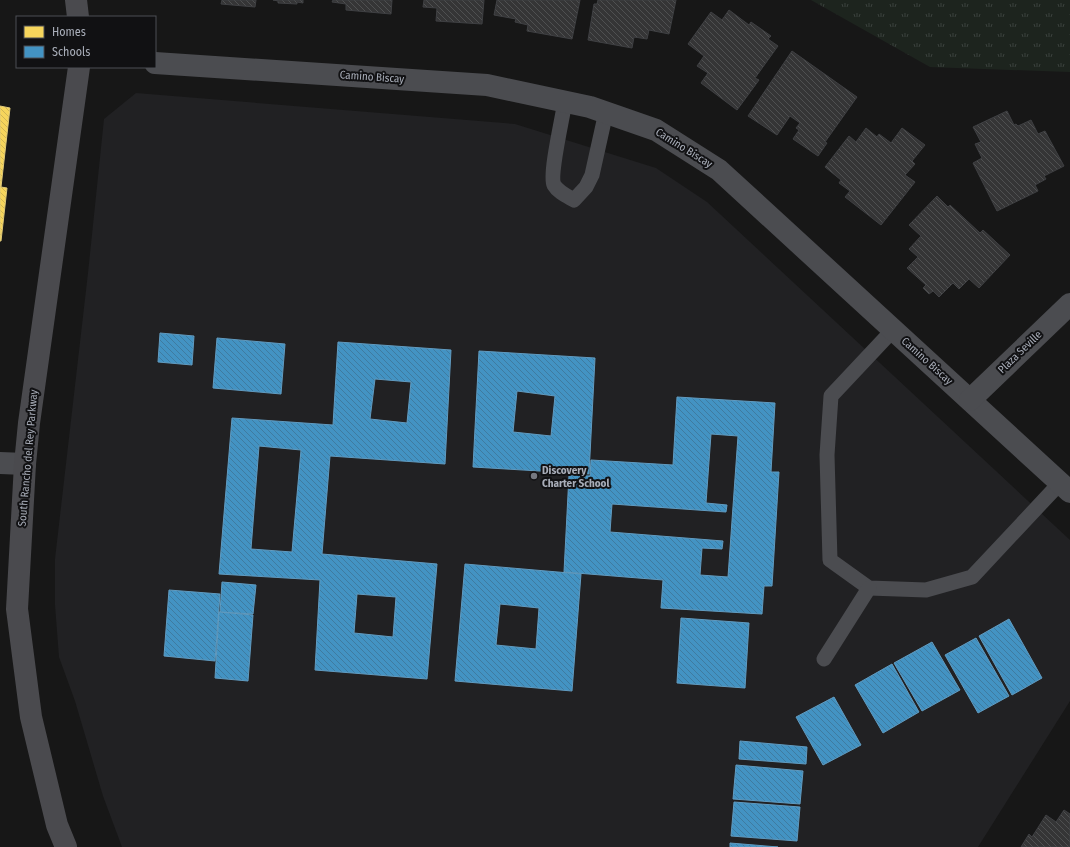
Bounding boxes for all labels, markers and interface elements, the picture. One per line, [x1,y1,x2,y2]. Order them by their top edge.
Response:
legend [16,16,156,68]
text: Homes [52,25,86,39]
text: Schools [52,45,90,59]
street label: Camino Biscay [339,68,405,86]
street label: Camino Biscay [653,125,715,171]
street label: Plaza Seville [995,328,1045,376]
street label: Camino Biscay [899,335,955,387]
street label: South Rancho del Rey Parkway [16,389,40,527]
place label: Discovery Charter School [542,464,610,490]
marker: Discovery Charter School [529,471,539,481]

